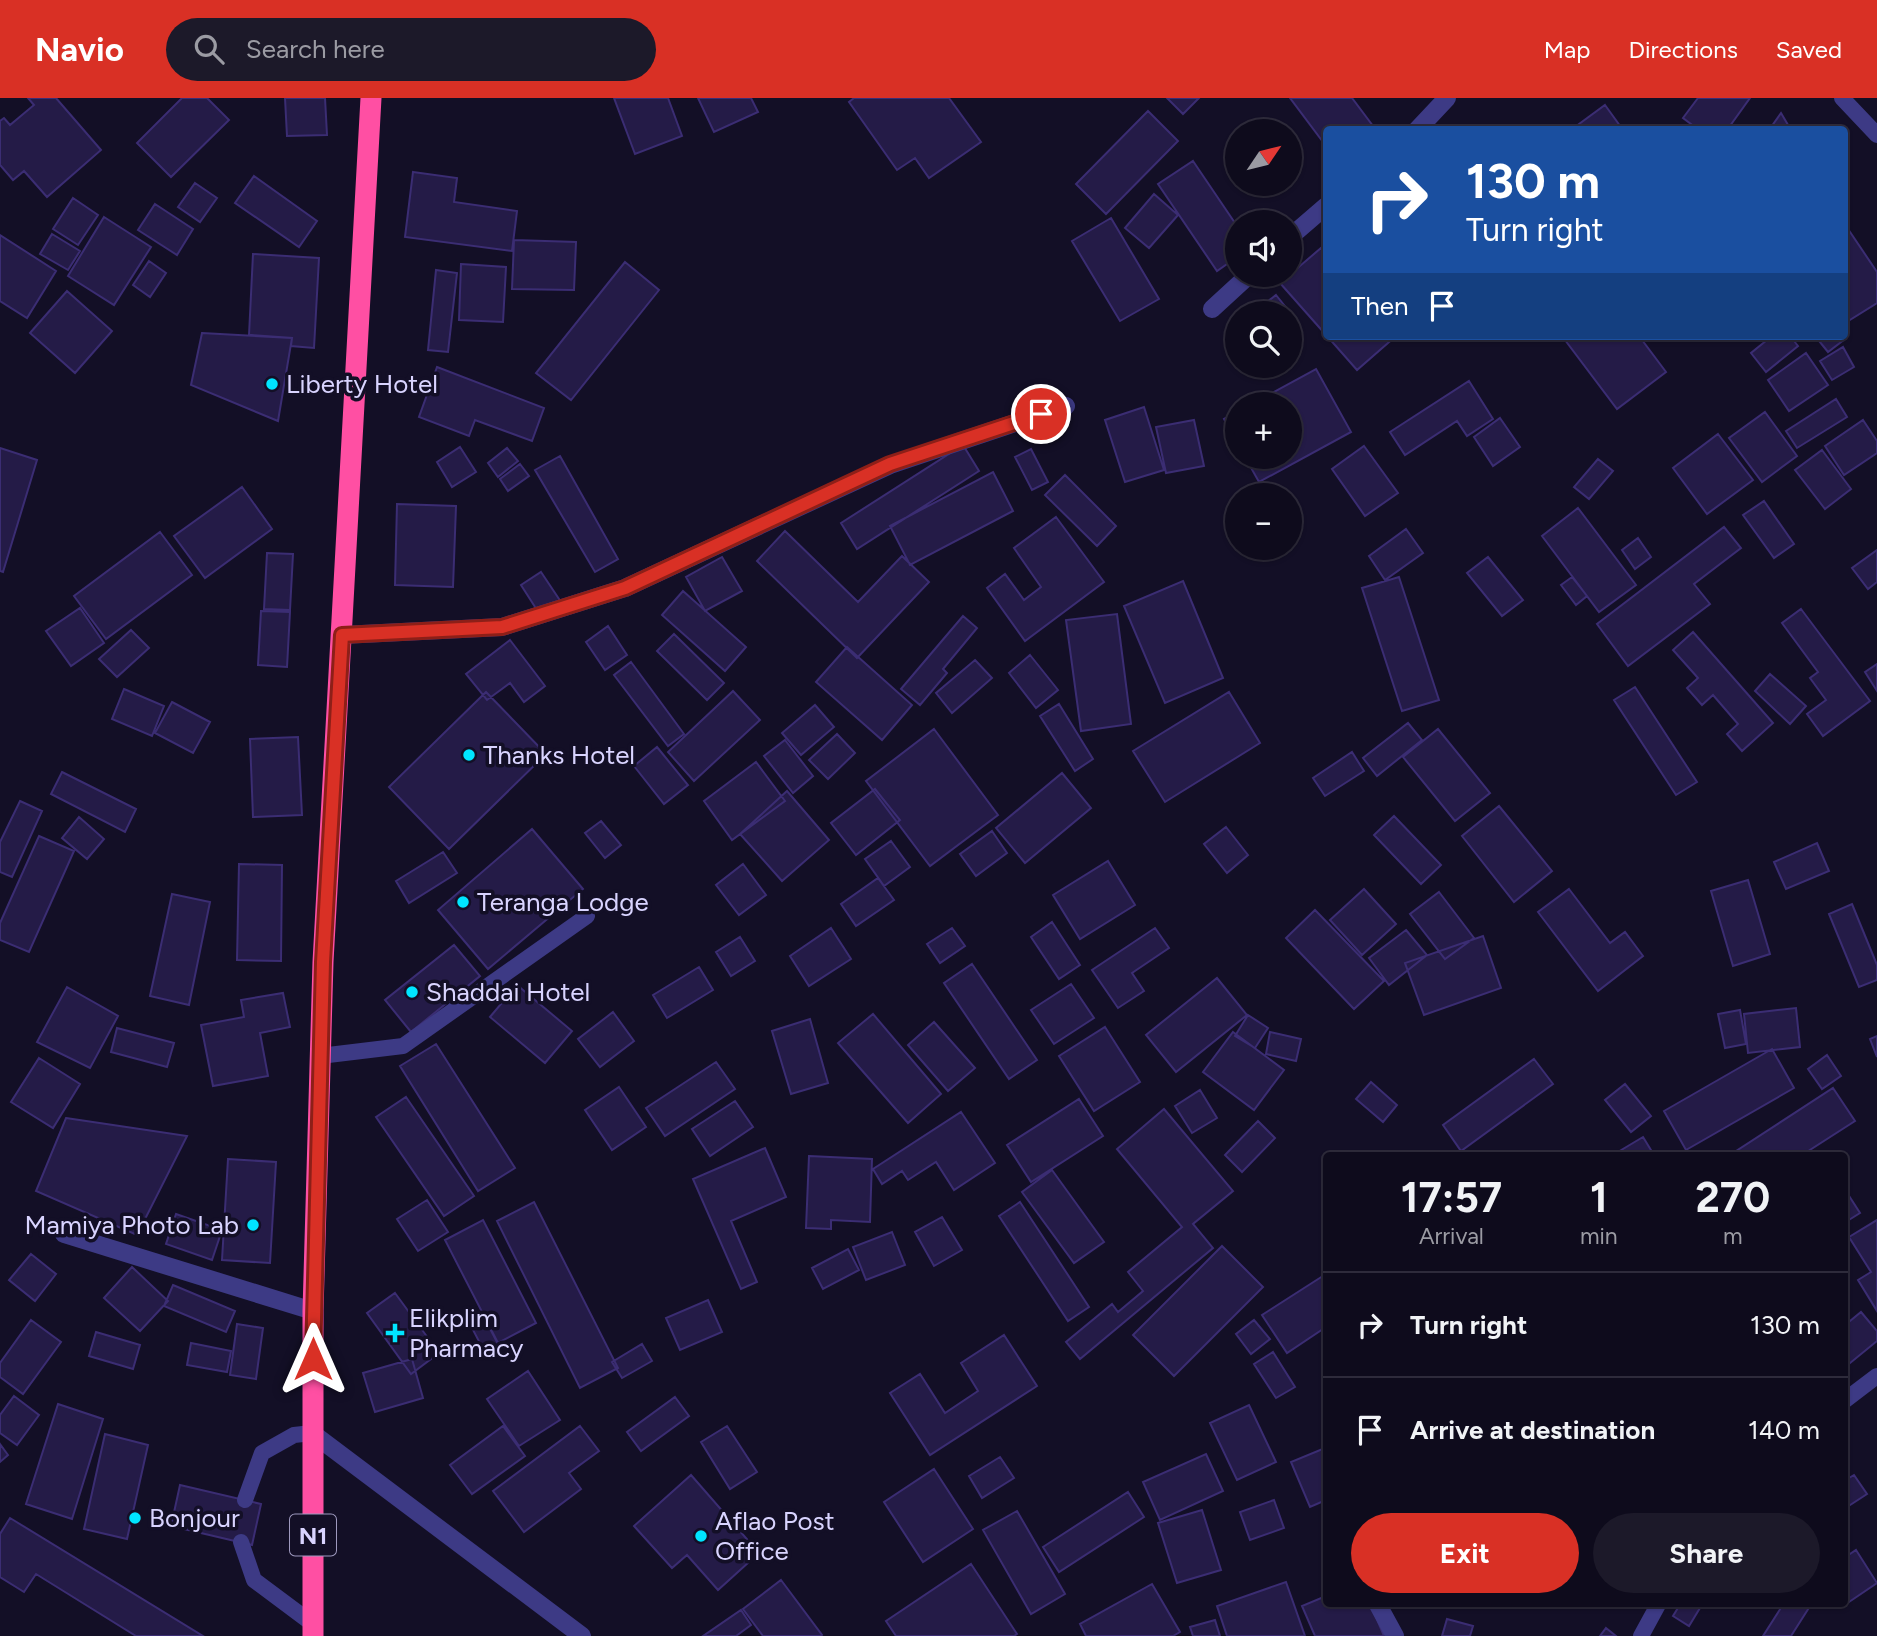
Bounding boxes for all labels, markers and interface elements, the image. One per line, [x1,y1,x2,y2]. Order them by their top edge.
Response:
search box [166,18,656,81]
text: Navio [35,30,124,69]
icon: search [190,30,228,68]
text: Search here [246,33,385,65]
text: Map [1544,35,1590,64]
text: Directions [1628,35,1738,64]
text: Saved [1776,35,1842,64]
north arrow [1225,119,1302,196]
map controls [1225,119,1302,560]
text: 130 m [1466,151,1600,210]
icon: right [1351,154,1442,245]
button: sound [1225,210,1302,287]
text: Turn right [1466,211,1604,249]
icon: arrive [1423,287,1461,325]
text: Then [1351,290,1409,322]
button: search [1225,301,1302,378]
place label: Liberty Hotel [286,368,438,400]
marker: Liberty Hotel [264,376,280,392]
pin [1011,384,1071,444]
button: + [1225,392,1302,469]
icon: arrive [1022,395,1060,433]
button: − [1225,483,1302,560]
place label: Thanks Hotel [483,739,635,771]
marker: Thanks Hotel [461,747,477,763]
place label: Teranga Lodge [477,886,649,918]
marker: Teranga Lodge [455,894,471,910]
place label: Shaddai Hotel [426,976,590,1008]
marker: Shaddai Hotel [404,984,420,1000]
text: 17:57 [1401,1172,1502,1223]
text: 1 [1590,1172,1608,1223]
text: 270 [1695,1172,1770,1223]
place label: Mamiya Photo Lab [25,1209,239,1241]
marker: Mamiya Photo Lab [245,1217,261,1233]
text: Arrival [1419,1222,1484,1250]
text: min [1580,1222,1618,1250]
text: m [1723,1222,1743,1250]
place label: Elikplim Pharmacy [409,1302,524,1364]
icon: right [1351,1306,1389,1344]
text: Turn right [1410,1309,1527,1341]
text: 130 m [1750,1309,1820,1341]
position arrow [276,1322,350,1396]
marker: Elikplim Pharmacy [387,1325,403,1341]
icon: arrive [1351,1411,1389,1449]
text: Arrive at destination [1410,1414,1655,1446]
text: 140 m [1748,1414,1820,1446]
place label: Bonjour [149,1502,240,1534]
place label: Aflao Post Office [715,1505,835,1567]
marker: Bonjour [127,1510,143,1526]
button: Exit [1351,1513,1579,1593]
button: Share [1593,1513,1820,1593]
road number: N1 [290,1514,336,1555]
marker: Aflao Post Office [693,1528,709,1544]

